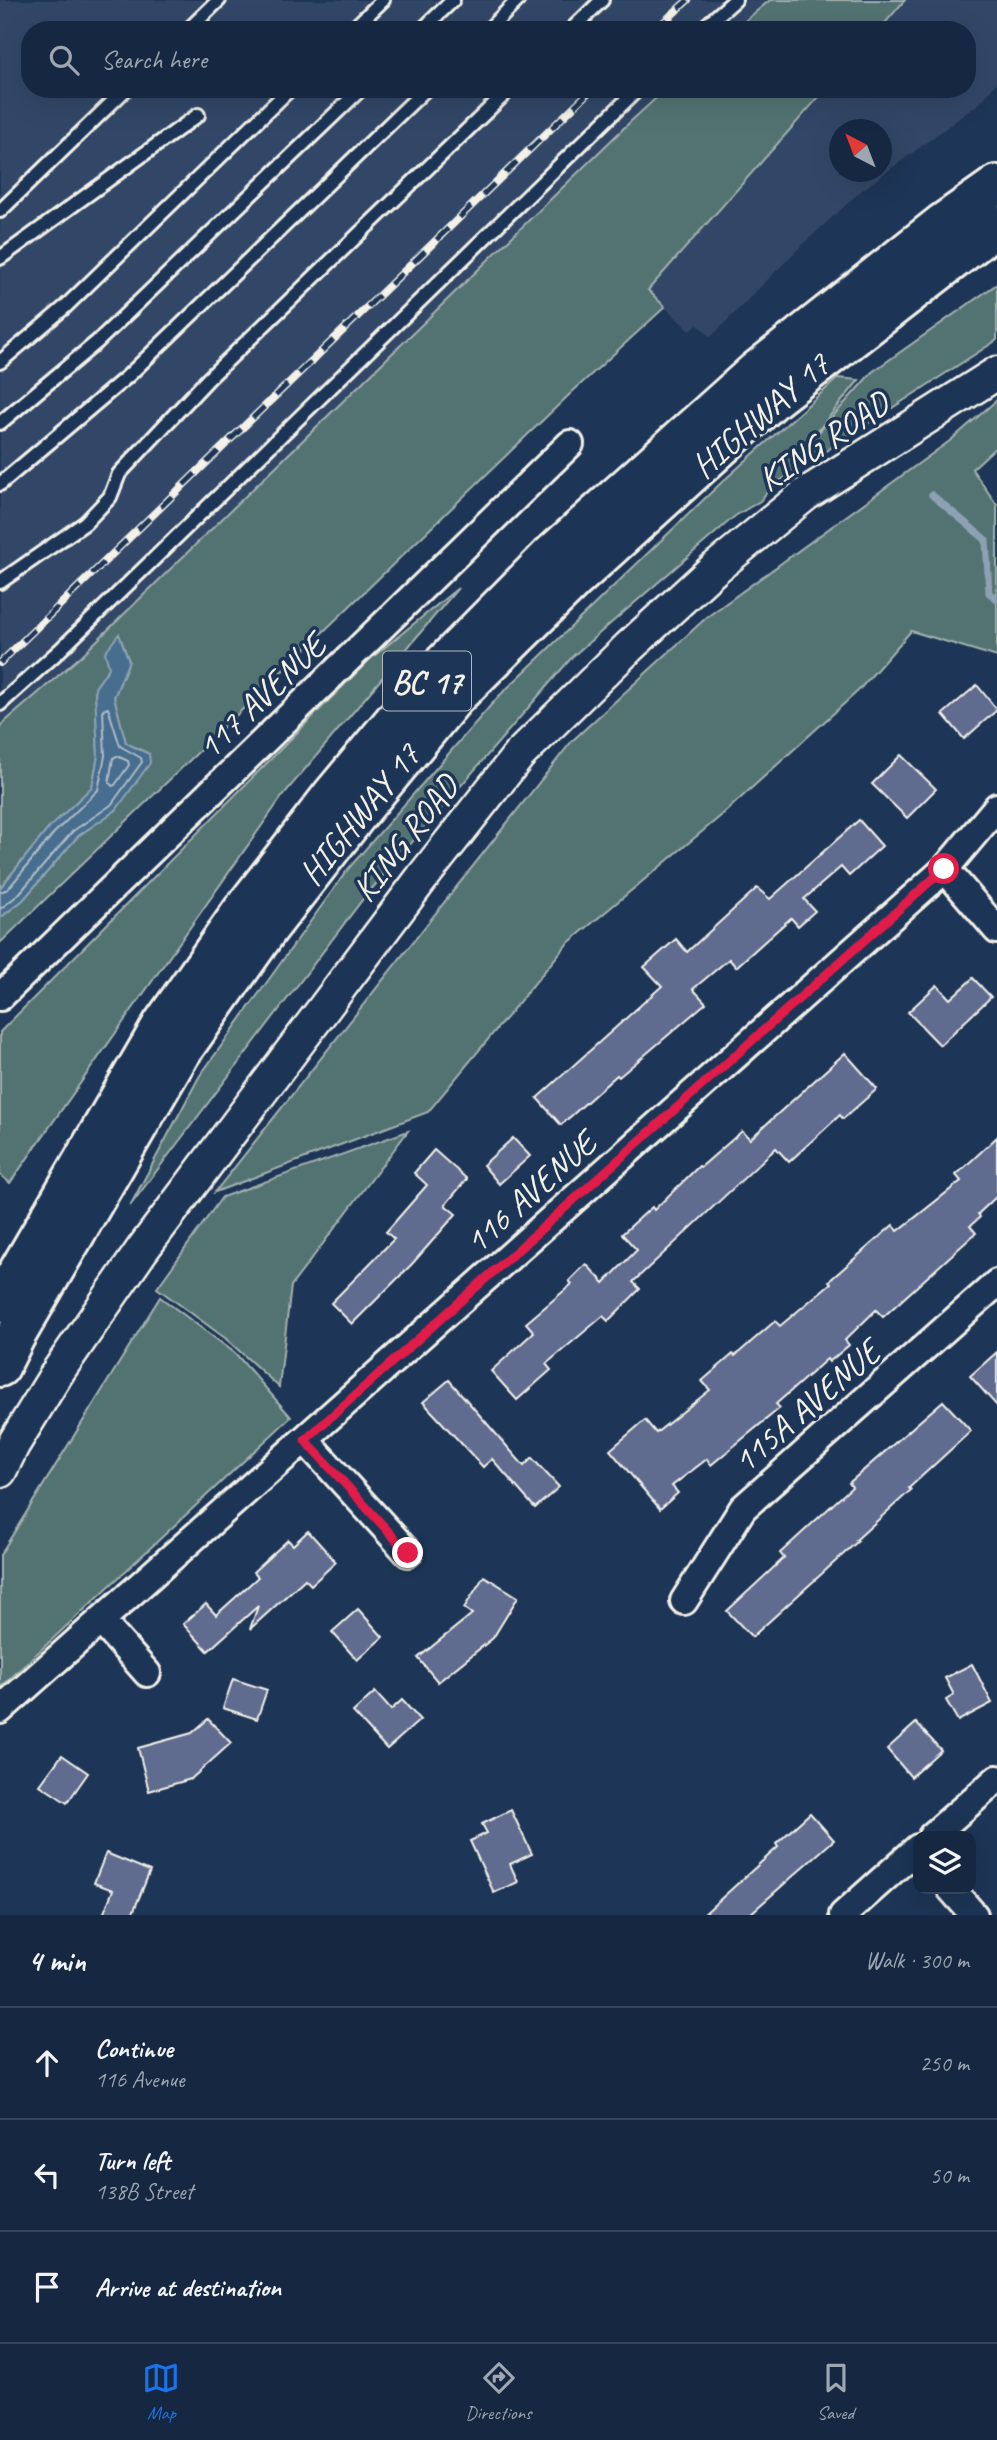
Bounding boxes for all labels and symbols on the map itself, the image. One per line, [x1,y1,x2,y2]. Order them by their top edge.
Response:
north arrow [829,119,892,182]
street label: HIGHWAY 17 [682,341,841,488]
street label: KING ROAD [749,380,900,502]
street label: 117 AVENUE [187,621,339,769]
road number: BC 17 [383,652,471,710]
street label: HIGHWAY 17 [289,733,432,894]
street label: KING ROAD [342,764,471,911]
route start [928,853,959,884]
street label: 116 AVENUE [455,1118,609,1263]
street label: 115A AVENUE [723,1327,893,1483]
route end [392,1537,423,1568]

